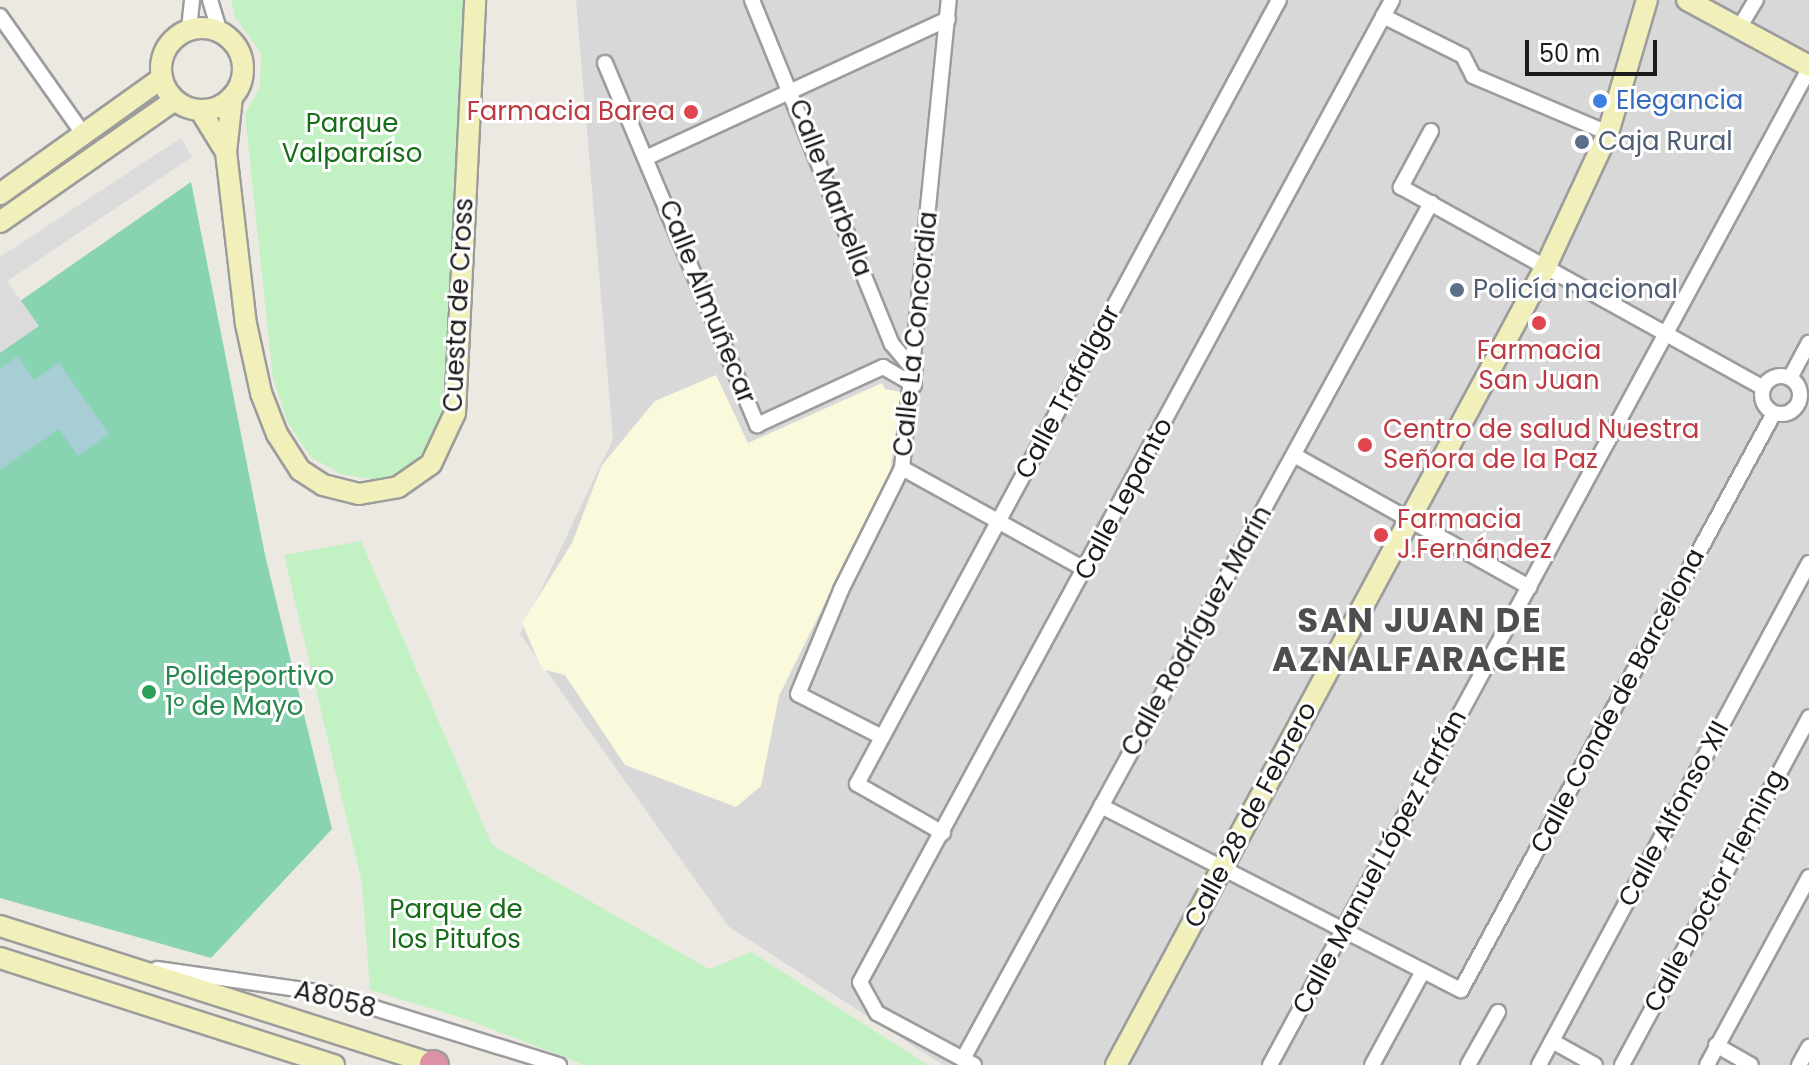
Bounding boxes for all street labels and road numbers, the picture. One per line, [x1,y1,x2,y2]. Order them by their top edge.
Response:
street label: Calle Marbella [782,95,878,281]
street label: Calle Almuñecar [652,196,762,408]
street label: Cuesta de Cross [438,197,480,413]
street label: Calle La Concordia [888,210,944,458]
street label: Calle Trafalgar [1009,300,1127,484]
street label: Calle Lepanto [1068,413,1180,585]
street label: Calle Rodríguez Marín [1115,500,1279,762]
street label: Calle Conde de Barcelona [1524,543,1712,859]
street label: Calle 28 de Febrero [1178,697,1324,933]
street label: Calle Manuel López Farfán [1286,705,1474,1019]
street label: Calle Alfonso XII [1612,716,1736,912]
street label: Calle Doctor Fleming [1638,764,1792,1018]
street label: A8058 [291,975,379,1025]

